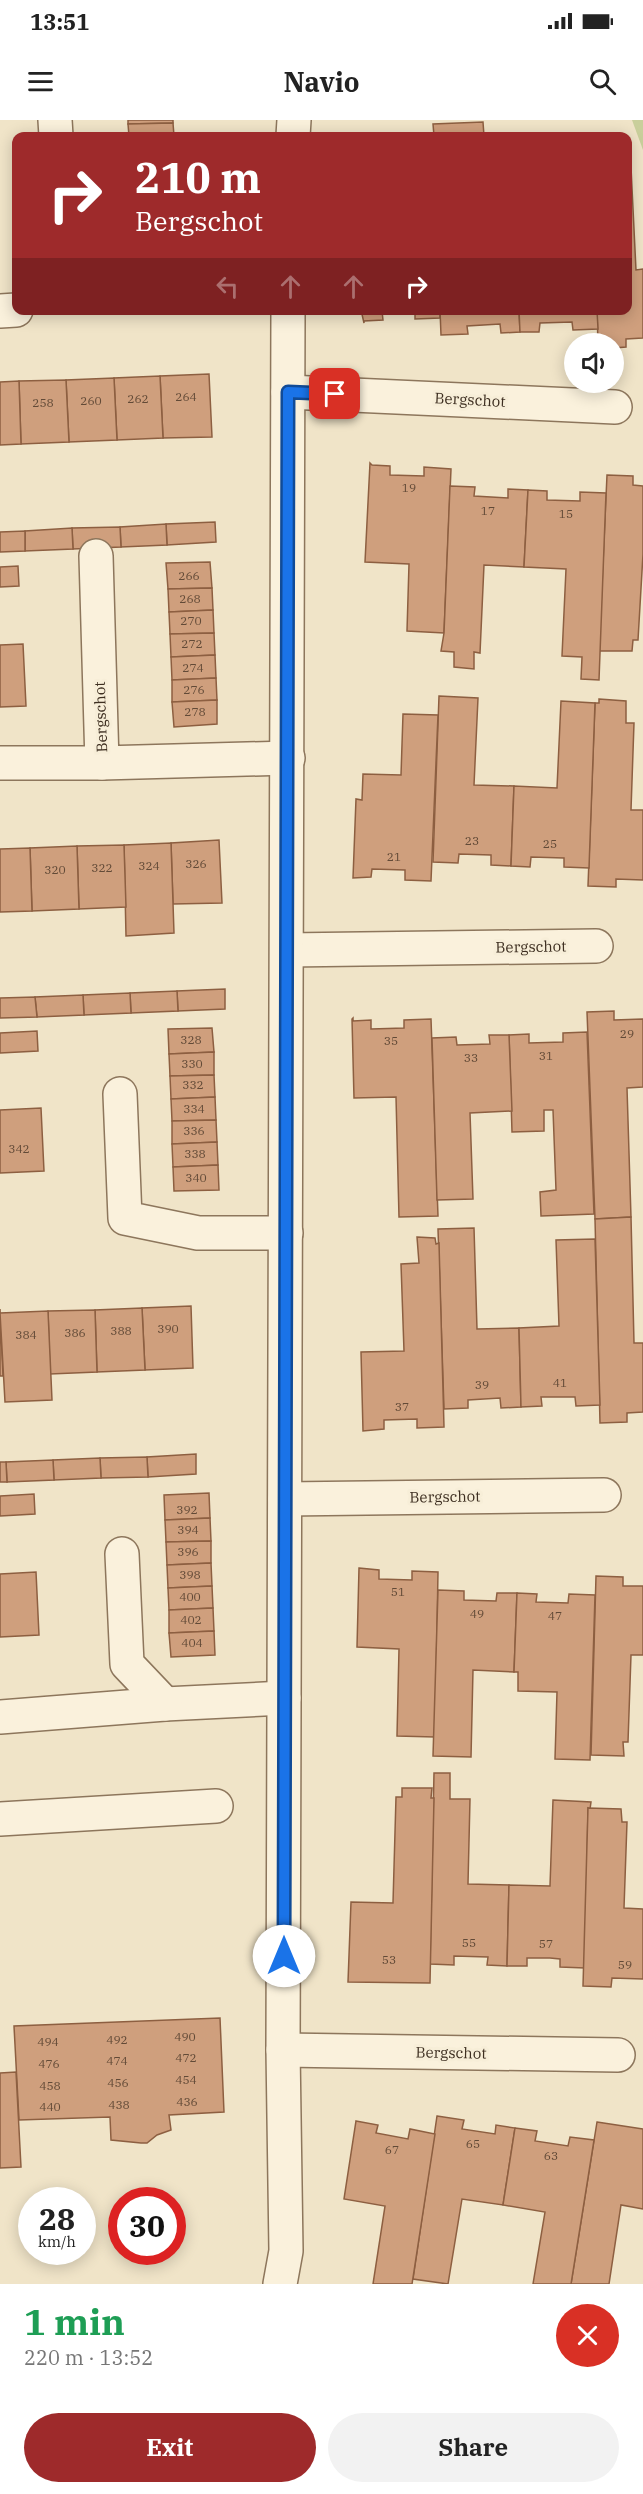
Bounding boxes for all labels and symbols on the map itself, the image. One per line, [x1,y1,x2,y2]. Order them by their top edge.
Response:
pin [309,368,360,419]
street label: Bergschot [434,388,506,411]
house number: 264 [175,389,197,404]
house number: 262 [127,391,149,406]
house number: 260 [80,393,102,408]
house number: 258 [32,395,54,410]
house number: 19 [402,480,416,495]
house number: 17 [481,503,495,518]
house number: 15 [559,506,573,521]
house number: 266 [178,568,200,583]
house number: 268 [179,591,201,606]
house number: 270 [180,613,202,628]
house number: 272 [181,636,203,651]
house number: 274 [182,660,204,675]
street label: Bergschot [90,681,111,753]
house number: 276 [183,682,205,697]
house number: 278 [184,704,206,719]
house number: 23 [465,833,479,848]
house number: 25 [543,836,557,851]
house number: 21 [387,849,401,864]
house number: 326 [185,856,207,871]
house number: 324 [138,858,160,873]
house number: 322 [91,860,113,875]
house number: 320 [44,862,66,877]
street label: Bergschot [495,936,567,957]
house number: 29 [620,1026,634,1041]
house number: 328 [180,1032,202,1047]
house number: 35 [384,1033,398,1048]
house number: 31 [539,1048,553,1063]
house number: 33 [464,1050,478,1065]
house number: 330 [181,1056,203,1071]
house number: 332 [182,1077,204,1092]
house number: 334 [183,1101,205,1116]
house number: 336 [183,1123,205,1138]
house number: 342 [8,1141,30,1156]
house number: 338 [184,1146,206,1161]
house number: 340 [185,1170,207,1185]
house number: 390 [157,1321,179,1336]
house number: 388 [110,1323,132,1338]
house number: 386 [64,1325,86,1340]
house number: 384 [15,1327,37,1342]
house number: 41 [553,1375,567,1390]
house number: 39 [475,1377,489,1392]
house number: 37 [395,1399,409,1414]
street label: Bergschot [409,1486,481,1507]
house number: 392 [176,1502,198,1517]
house number: 394 [177,1522,199,1537]
house number: 396 [177,1544,199,1559]
house number: 398 [179,1567,201,1582]
house number: 51 [391,1584,405,1599]
house number: 400 [179,1589,201,1604]
house number: 49 [470,1606,484,1621]
house number: 47 [548,1608,562,1623]
house number: 402 [180,1612,202,1627]
house number: 404 [181,1635,203,1650]
position arrow [252,1924,316,1988]
house number: 55 [462,1935,476,1950]
house number: 57 [539,1936,553,1951]
house number: 53 [382,1952,396,1967]
house number: 59 [618,1957,632,1972]
house number: 490 [174,2029,196,2044]
house number: 492 [106,2032,128,2047]
house number: 494 [37,2034,59,2049]
street label: Bergschot [415,2042,487,2063]
house number: 472 [175,2050,197,2065]
house number: 474 [106,2053,128,2068]
house number: 476 [38,2056,60,2071]
house number: 454 [175,2072,197,2087]
house number: 456 [107,2075,129,2090]
house number: 458 [39,2078,61,2093]
house number: 436 [176,2094,198,2109]
house number: 438 [108,2097,130,2112]
house number: 440 [39,2099,61,2114]
house number: 65 [466,2136,480,2151]
house number: 67 [385,2142,399,2157]
house number: 63 [544,2148,558,2163]
speed limit sign: 30 [108,2187,186,2265]

